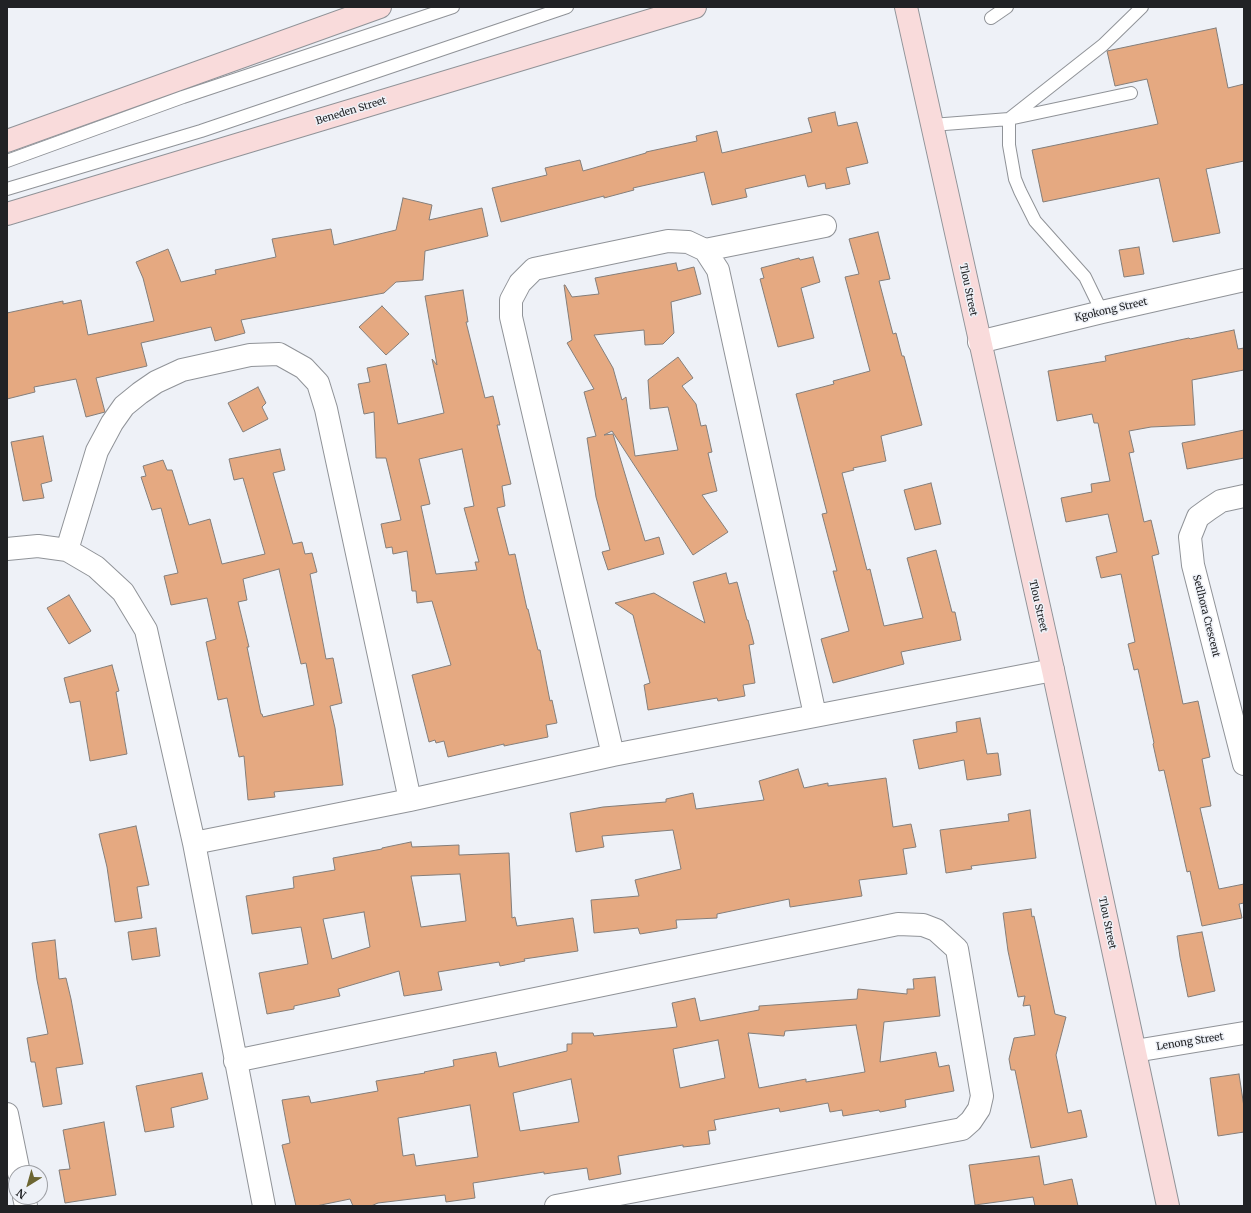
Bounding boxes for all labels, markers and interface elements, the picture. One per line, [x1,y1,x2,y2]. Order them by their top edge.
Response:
street label: Beneden Street [314,95,388,127]
street label: Tlou Street [957,263,979,317]
street label: Kgokong Street [1073,296,1149,324]
street label: Setlhora Crescent [1190,574,1222,658]
street label: Tlou Street [1026,579,1050,633]
street label: Tlou Street [1096,896,1118,950]
street label: Lenong Street [1156,1031,1224,1053]
north arrow [8,1165,48,1205]
text: N [14,1186,29,1202]

